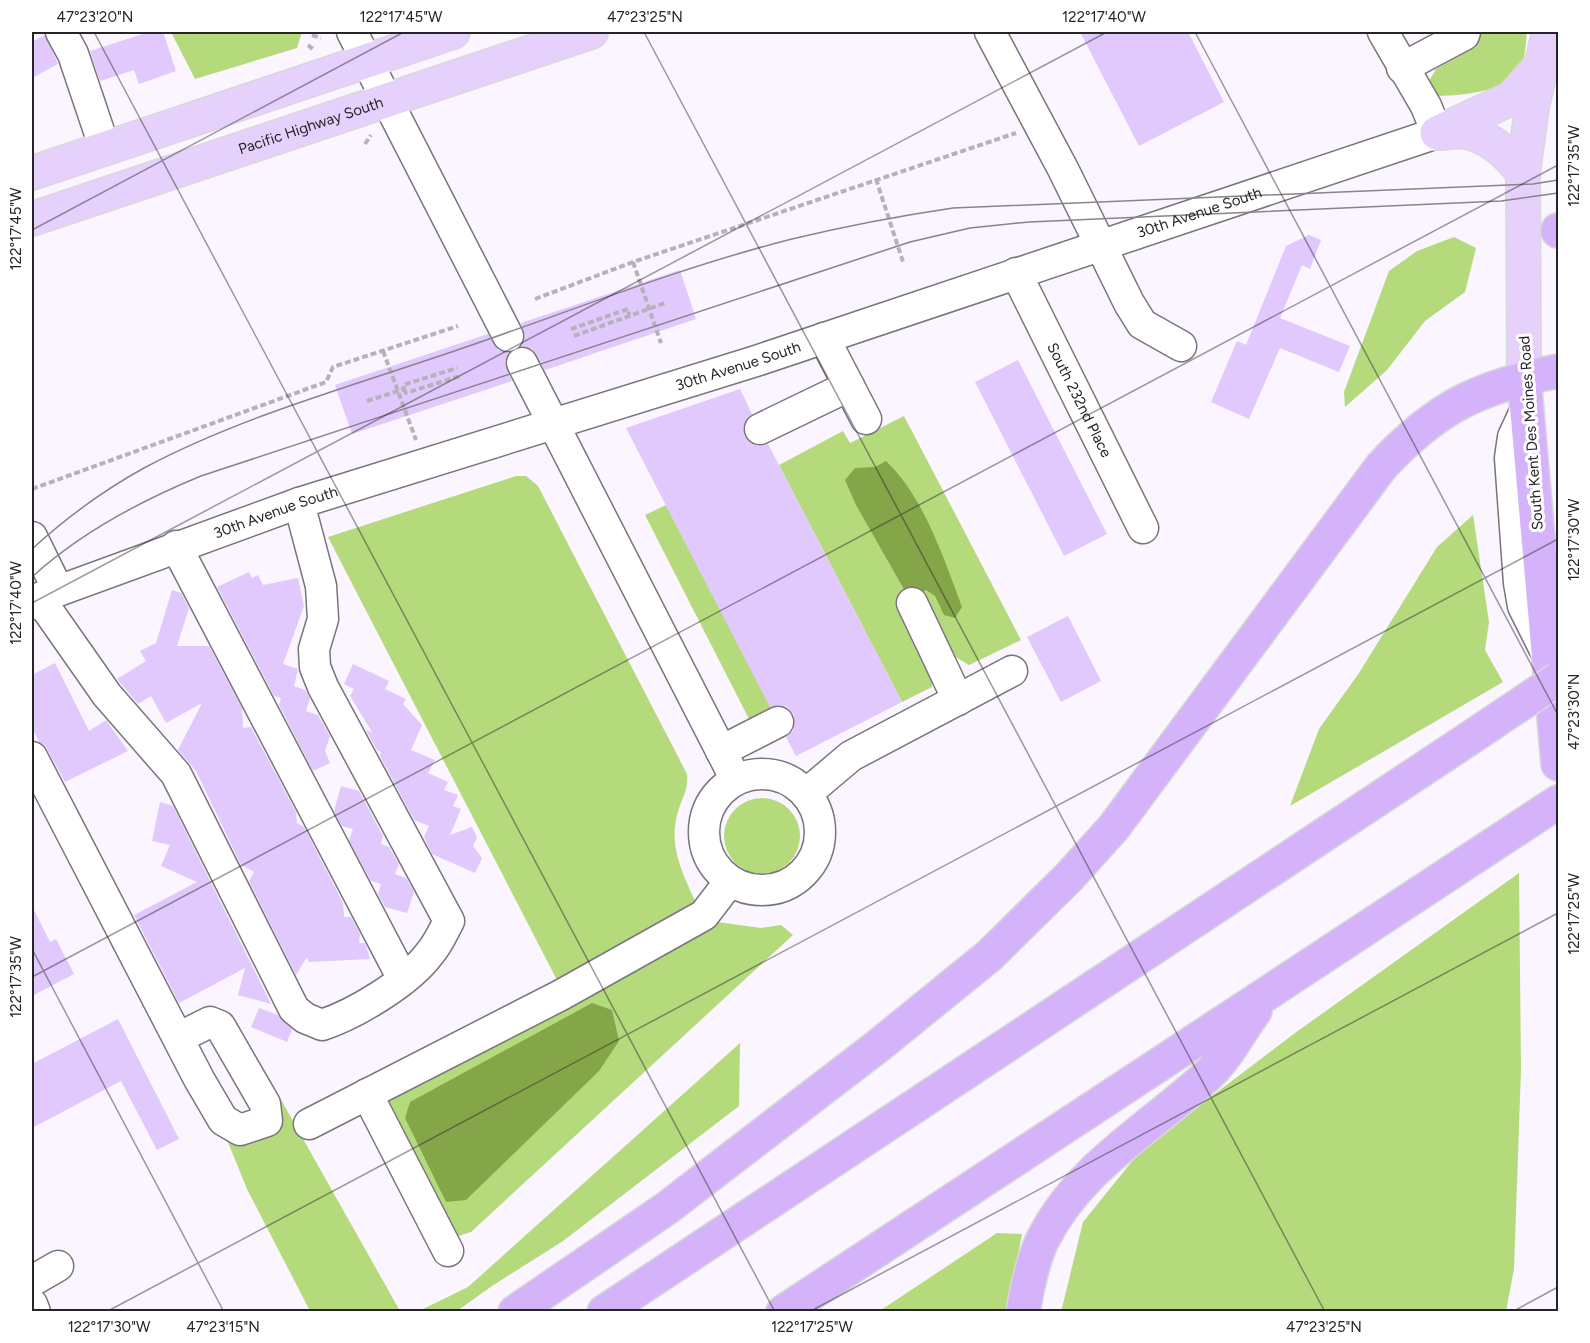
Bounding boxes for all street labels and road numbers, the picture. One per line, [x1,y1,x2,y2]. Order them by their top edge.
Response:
street label: Pacific Highway South [236,93,386,158]
street label: 30th Avenue South [1135,183,1264,242]
street label: South Kent Des Moines Road [1515,335,1547,531]
street label: 30th Avenue South [673,338,803,394]
street label: South 232nd Place [1043,340,1115,460]
street label: 30th Avenue South [211,482,340,542]

